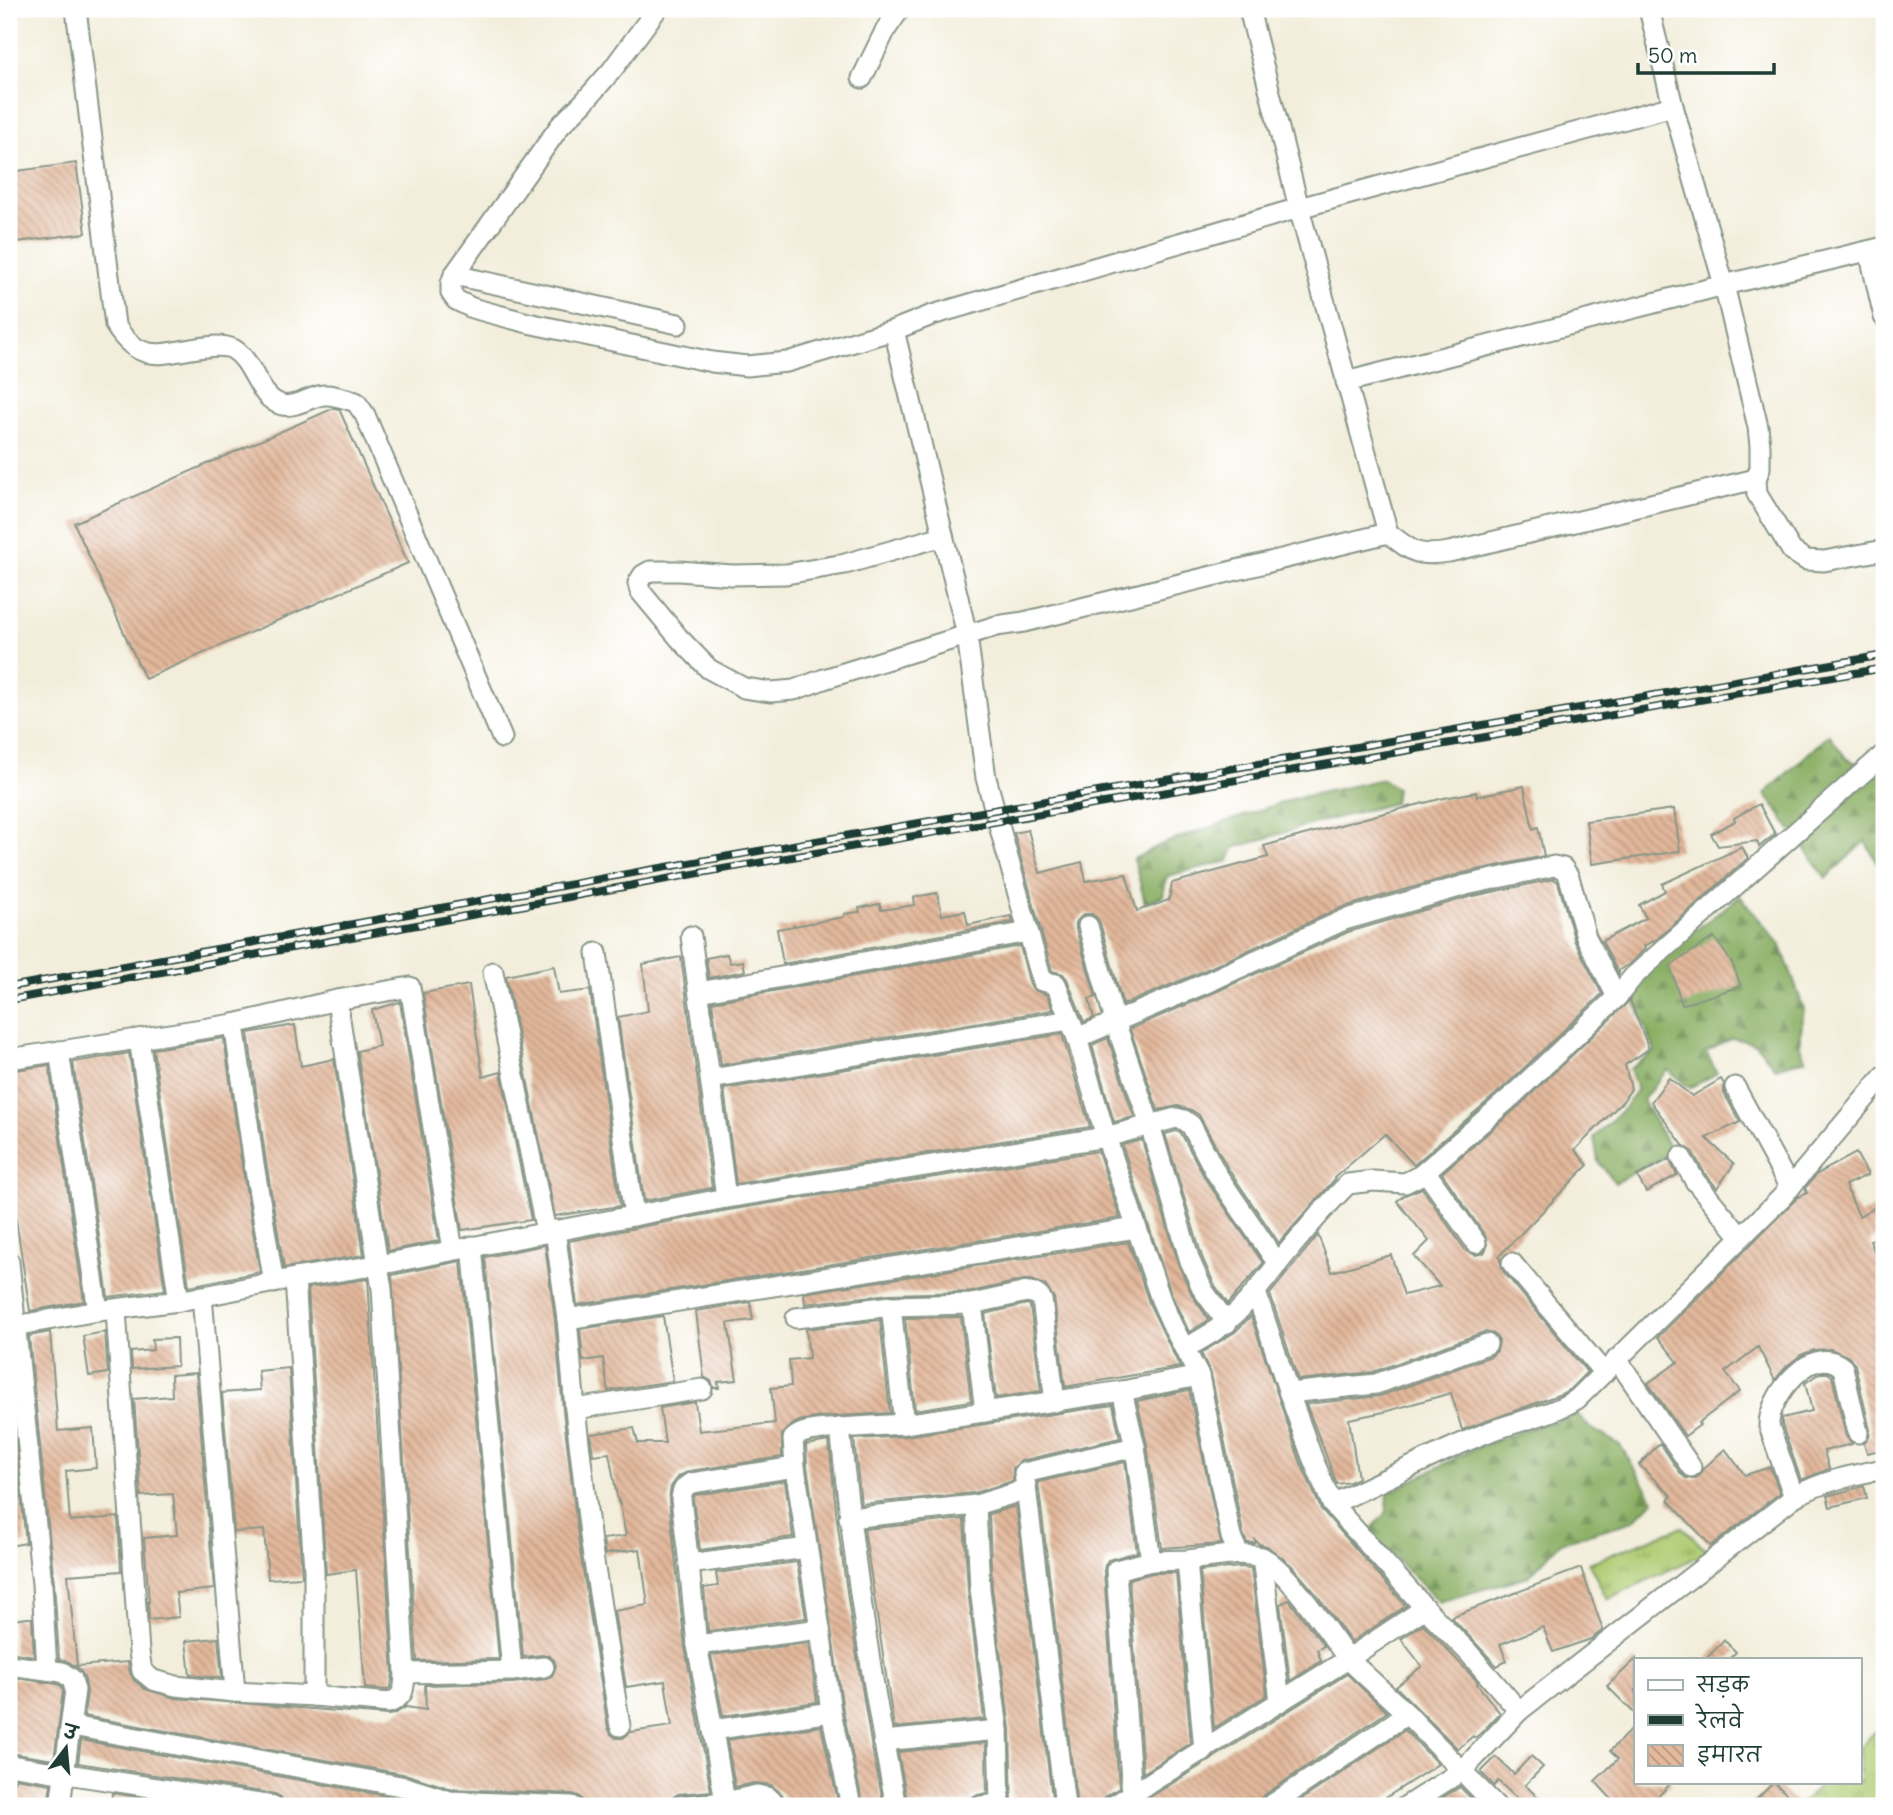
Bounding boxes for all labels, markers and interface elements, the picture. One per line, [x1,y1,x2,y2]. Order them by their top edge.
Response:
scale bar [1638,32,1774,76]
text: 50 m [1648,42,1697,69]
legend [1634,1658,1862,1784]
text: सड़क [1696,1671,1750,1698]
text: रेलवे [1694,1703,1744,1734]
north arrow [32,1714,102,1784]
text: उ [59,1718,82,1746]
text: इमारत [1697,1741,1763,1768]

